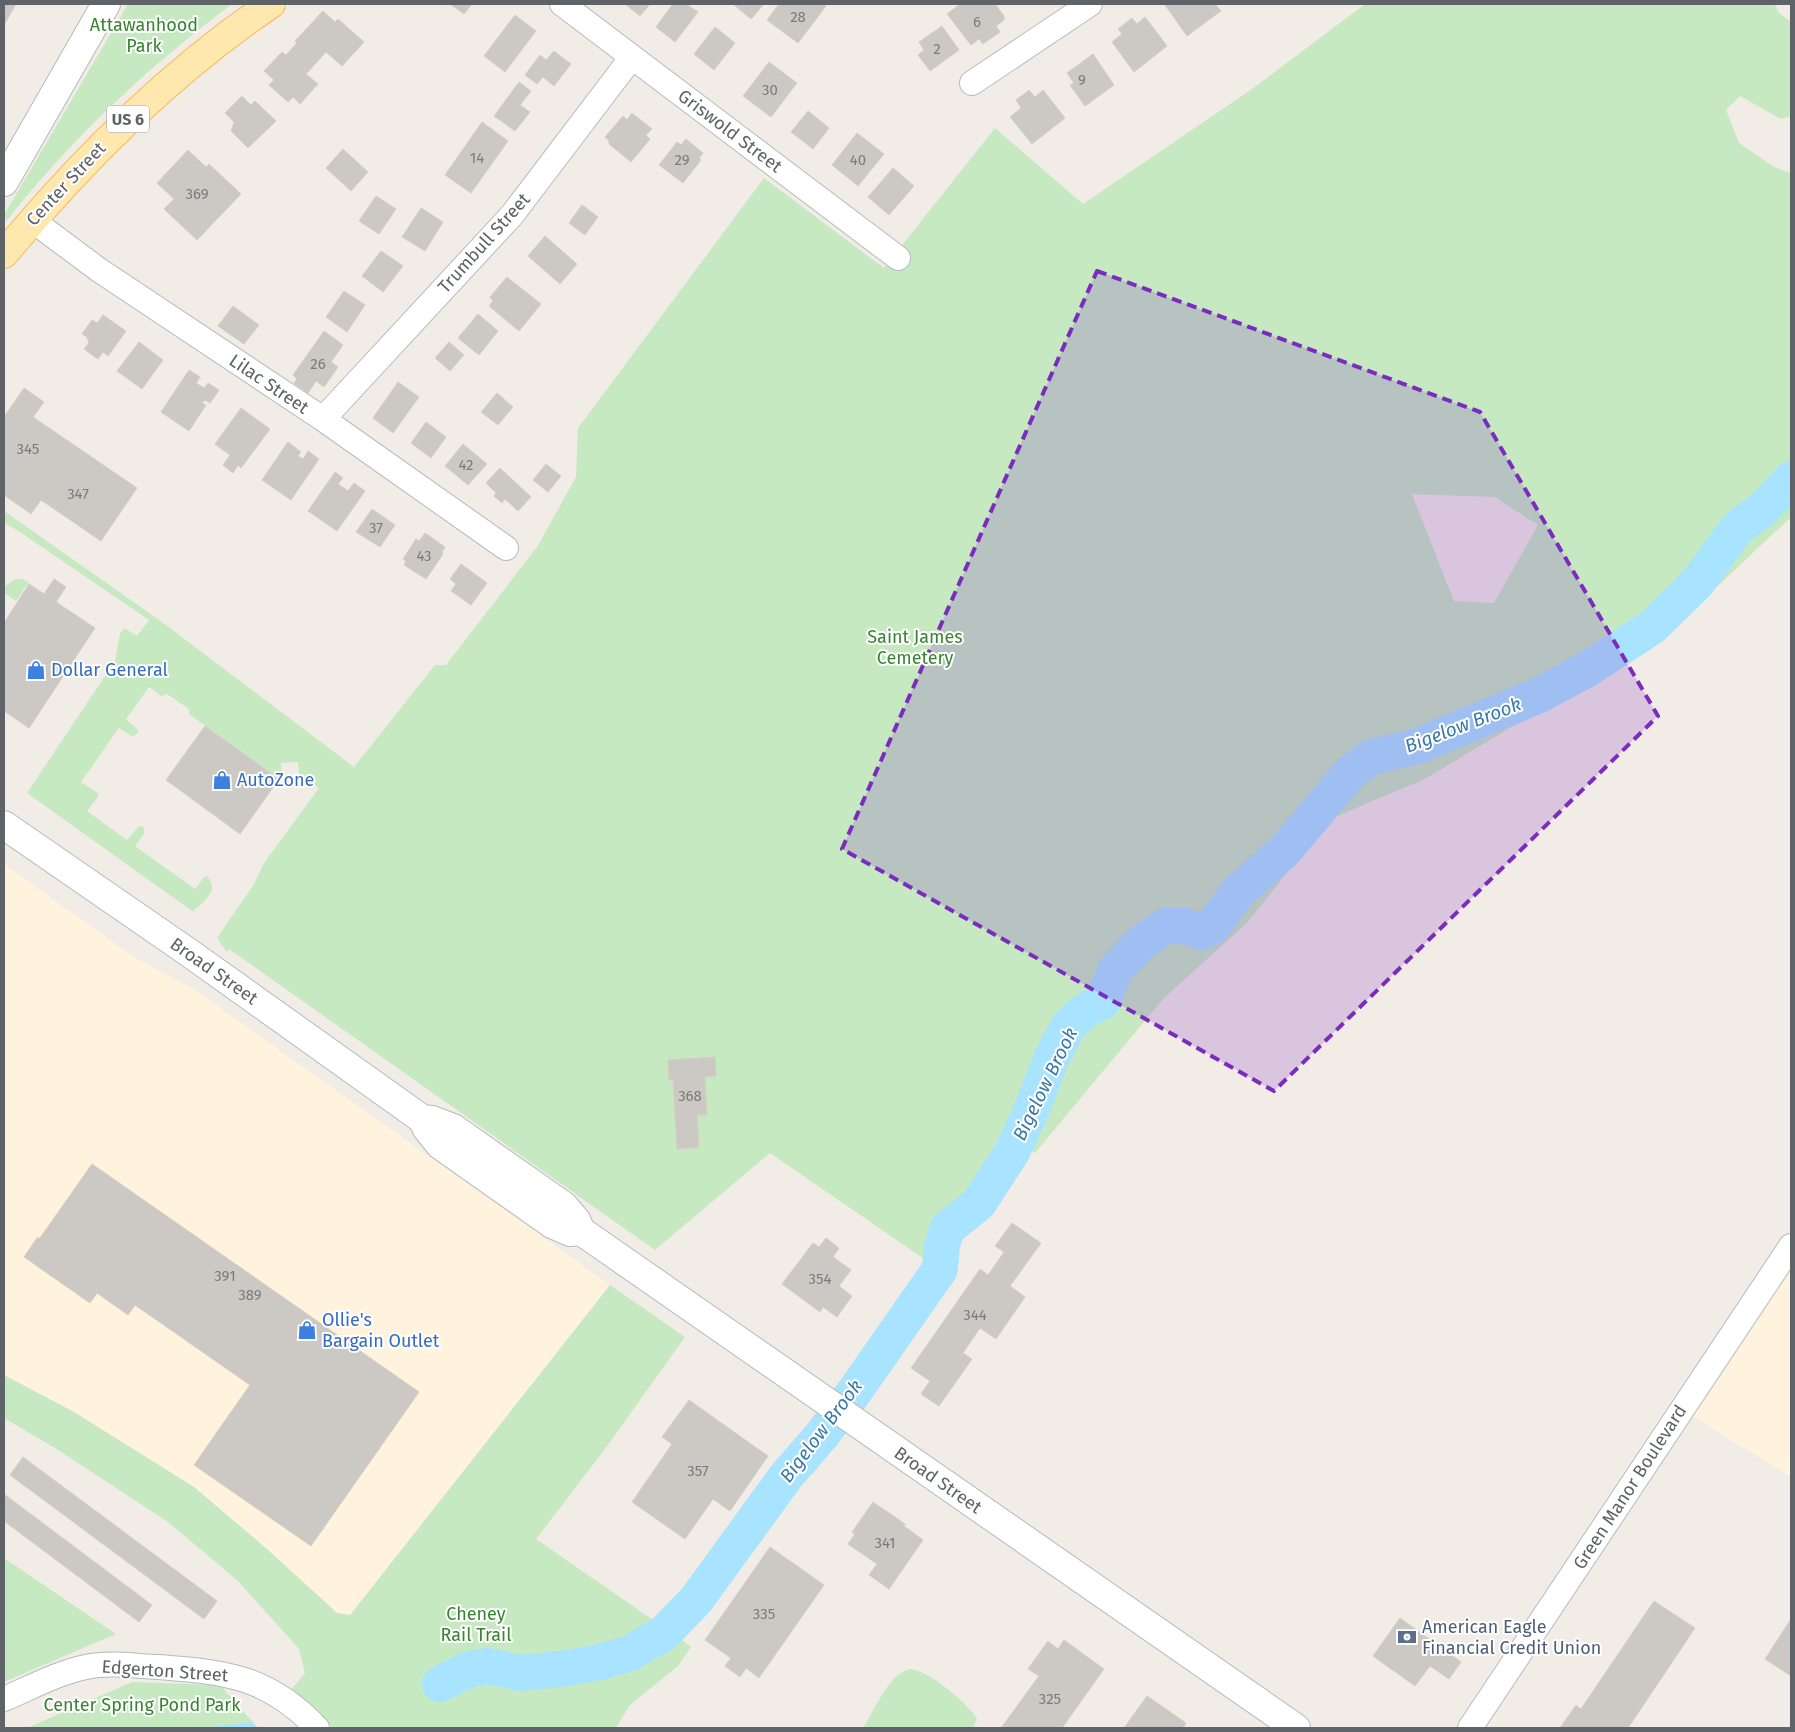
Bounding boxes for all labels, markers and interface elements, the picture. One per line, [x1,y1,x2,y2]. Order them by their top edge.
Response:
house number: 28 [790,8,806,26]
house number: 6 [973,13,981,31]
park label: Attawanhood Park [90,14,198,57]
house number: 2 [933,40,941,58]
house number: 9 [1078,71,1086,89]
house number: 30 [762,81,778,99]
street label: Griswold Street [674,85,787,178]
road number: US 6 [107,106,149,132]
street label: Center Street [22,137,111,231]
house number: 14 [470,149,484,167]
house number: 29 [674,151,690,169]
house number: 40 [850,151,866,169]
house number: 369 [185,185,209,203]
street label: Trumbull Street [433,188,535,298]
street label: Lilac Street [225,349,313,419]
house number: 26 [310,355,326,373]
house number: 345 [17,440,39,458]
house number: 42 [458,456,474,474]
house number: 347 [67,485,89,503]
house number: 37 [369,519,383,537]
house number: 43 [416,547,432,565]
park label: Saint James Cemetery [867,626,963,669]
shop icon: Dollar General [25,659,47,681]
place label: Dollar General [51,659,168,681]
water label: Bigelow Brook [1402,692,1524,758]
shop icon: AutoZone [211,769,233,791]
place label: AutoZone [237,769,314,791]
street label: Broad Street [166,933,262,1010]
water label: Bigelow Brook [1008,1024,1082,1144]
house number: 368 [678,1087,702,1105]
house number: 391 [214,1267,236,1285]
house number: 354 [809,1270,832,1288]
house number: 389 [238,1286,262,1304]
house number: 344 [963,1306,987,1324]
place label: Ollie's Bargain Outlet [322,1309,440,1352]
shop icon: Ollie's Bargain Outlet [296,1319,318,1341]
water label: Bigelow Brook [775,1375,867,1487]
street label: Green Manor Boulevard [1569,1401,1691,1573]
street label: Broad Street [890,1442,986,1519]
house number: 357 [687,1462,709,1480]
house number: 341 [874,1534,896,1552]
park label: Cheney Rail Trail [441,1603,511,1646]
house number: 335 [753,1605,775,1623]
place label: American Eagle Financial Credit Union [1422,1616,1601,1659]
bank icon: American Eagle Financial Credit Union [1396,1626,1418,1648]
street label: Edgerton Street [101,1656,229,1686]
house number: 325 [1039,1690,1061,1708]
park label: Center Spring Pond Park [44,1694,241,1716]

